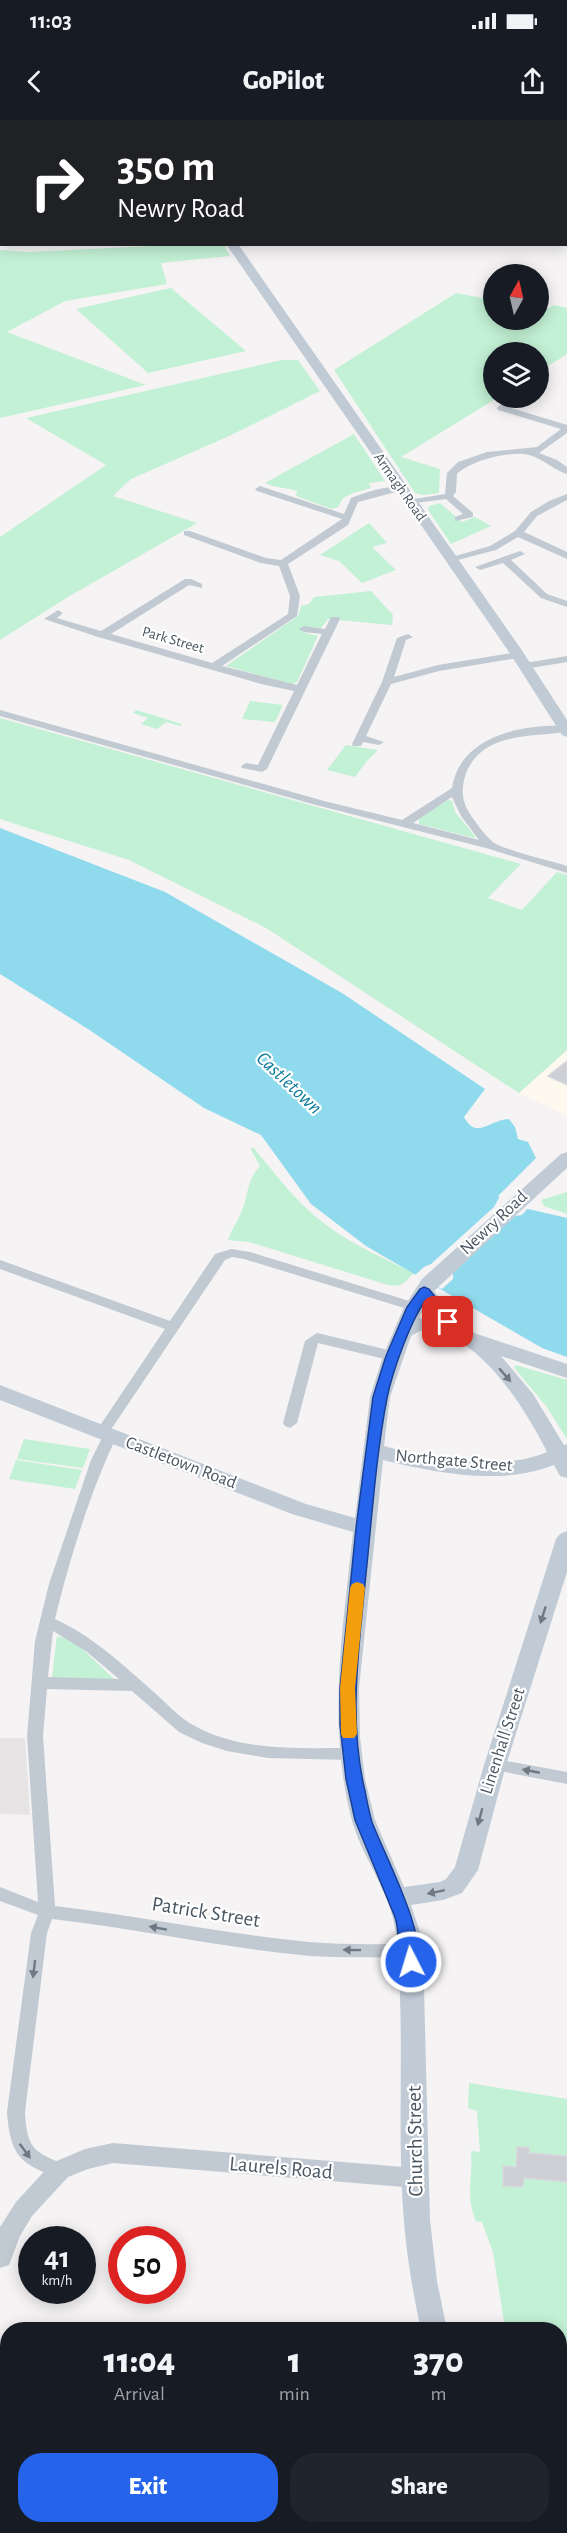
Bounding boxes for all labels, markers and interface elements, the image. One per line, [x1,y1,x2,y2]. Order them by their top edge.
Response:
text: 11:03 [30,10,72,32]
icon: back [18,65,51,98]
icon: share [516,65,549,98]
text: GoPilot [243,67,324,94]
icon: right [18,144,96,222]
text: 350 m [117,146,215,188]
text: Newry Road [117,195,244,222]
north arrow [483,264,549,330]
map controls [483,264,549,408]
button: layers [483,342,549,408]
street label: Armagh Road [371,450,429,524]
street label: Park Street [140,624,206,656]
water label: Castletown [253,1048,325,1118]
street label: Newry Road [457,1187,531,1259]
pin [422,1296,473,1347]
icon: arrive [431,1305,464,1338]
one-way arrow [498,1367,511,1382]
street label: Castletown Road [123,1434,239,1492]
street label: Northgate Street [395,1447,514,1475]
one-way arrow [538,1606,548,1624]
street label: Linenhall Street [477,1685,529,1796]
one-way arrow [521,1766,540,1775]
one-way arrow [474,1808,484,1826]
one-way arrow [426,1887,445,1897]
street label: Patrick Street [150,1893,262,1931]
one-way arrow [149,1923,168,1932]
position arrow [379,1930,443,1994]
one-way arrow [342,1945,361,1955]
one-way arrow [30,1959,39,1978]
street label: Church Street [404,2085,426,2197]
one-way arrow [19,2142,31,2158]
street label: Laurels Road [228,2153,334,2183]
speed limit sign: 50 [108,2226,186,2304]
text: 41 [44,2243,70,2273]
text: km/h [42,2273,72,2288]
text: 11:04 [103,2343,175,2379]
text: 1 [288,2343,301,2379]
text: 370 [413,2343,464,2379]
text: Arrival [114,2384,165,2404]
text: min [279,2384,310,2404]
text: m [430,2384,446,2404]
button: Exit [18,2453,278,2522]
button: Share [290,2453,549,2522]

